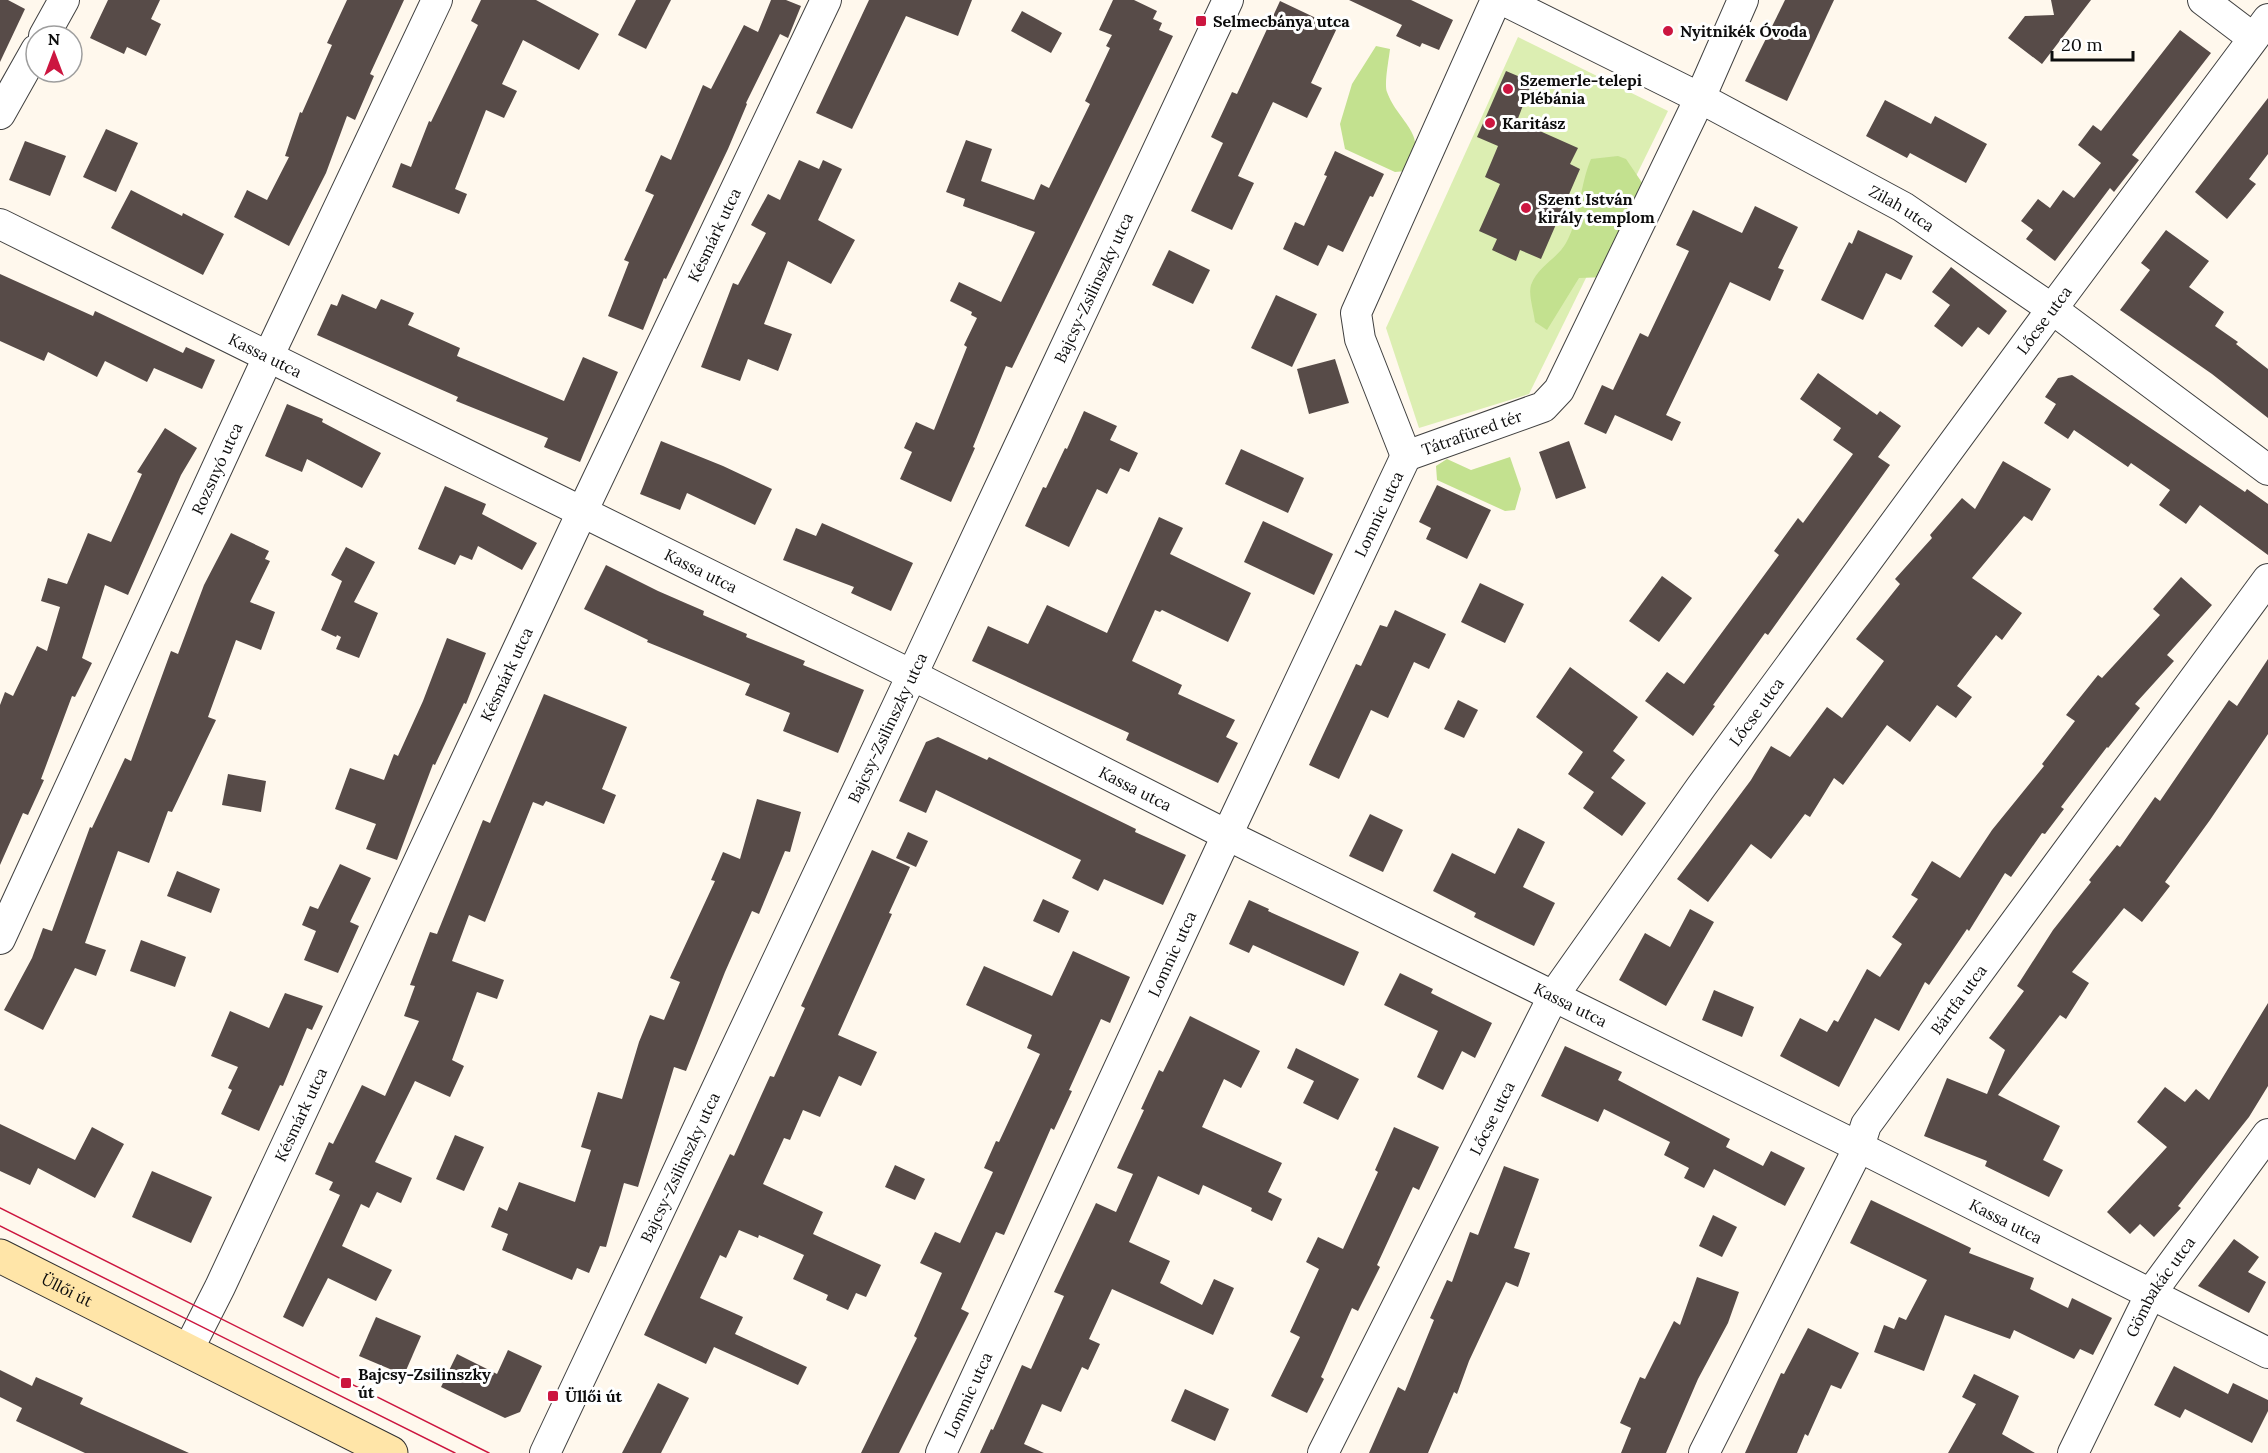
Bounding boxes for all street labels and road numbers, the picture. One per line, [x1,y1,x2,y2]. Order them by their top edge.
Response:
street label: Zilah utca [1866,181,1938,236]
street label: Késmárk utca [683,185,745,285]
street label: Bajcsy-Zsilinszky utca [1050,209,1137,366]
street label: Lőcse utca [2012,282,2076,358]
street label: Kassa utca [225,329,305,382]
street label: Tátrafüred tér [1419,405,1525,460]
street label: Rozsnyó utca [187,419,246,518]
street label: Lomnic utca [1350,468,1407,560]
street label: Kassa utca [661,544,741,597]
street label: Késmárk utca [476,624,537,724]
street label: Bajcsy-Zsilinszky utca [843,649,931,806]
street label: Lőcse utca [1725,674,1788,750]
street label: Kassa utca [1096,762,1175,815]
street label: Lomnic utca [1144,908,1200,1000]
street label: Bártfa utca [1926,961,1991,1038]
street label: Kassa utca [1531,978,1611,1031]
street label: Késmárk utca [270,1064,331,1165]
street label: Lőcse utca [1465,1078,1519,1158]
street label: Bajcsy-Zsilinszky utca [636,1089,724,1246]
street label: Kassa utca [1966,1194,2046,1248]
street label: Gömbakác utca [2121,1232,2199,1340]
street label: Üllői út [38,1269,97,1311]
street label: Lomnic utca [939,1349,996,1441]

